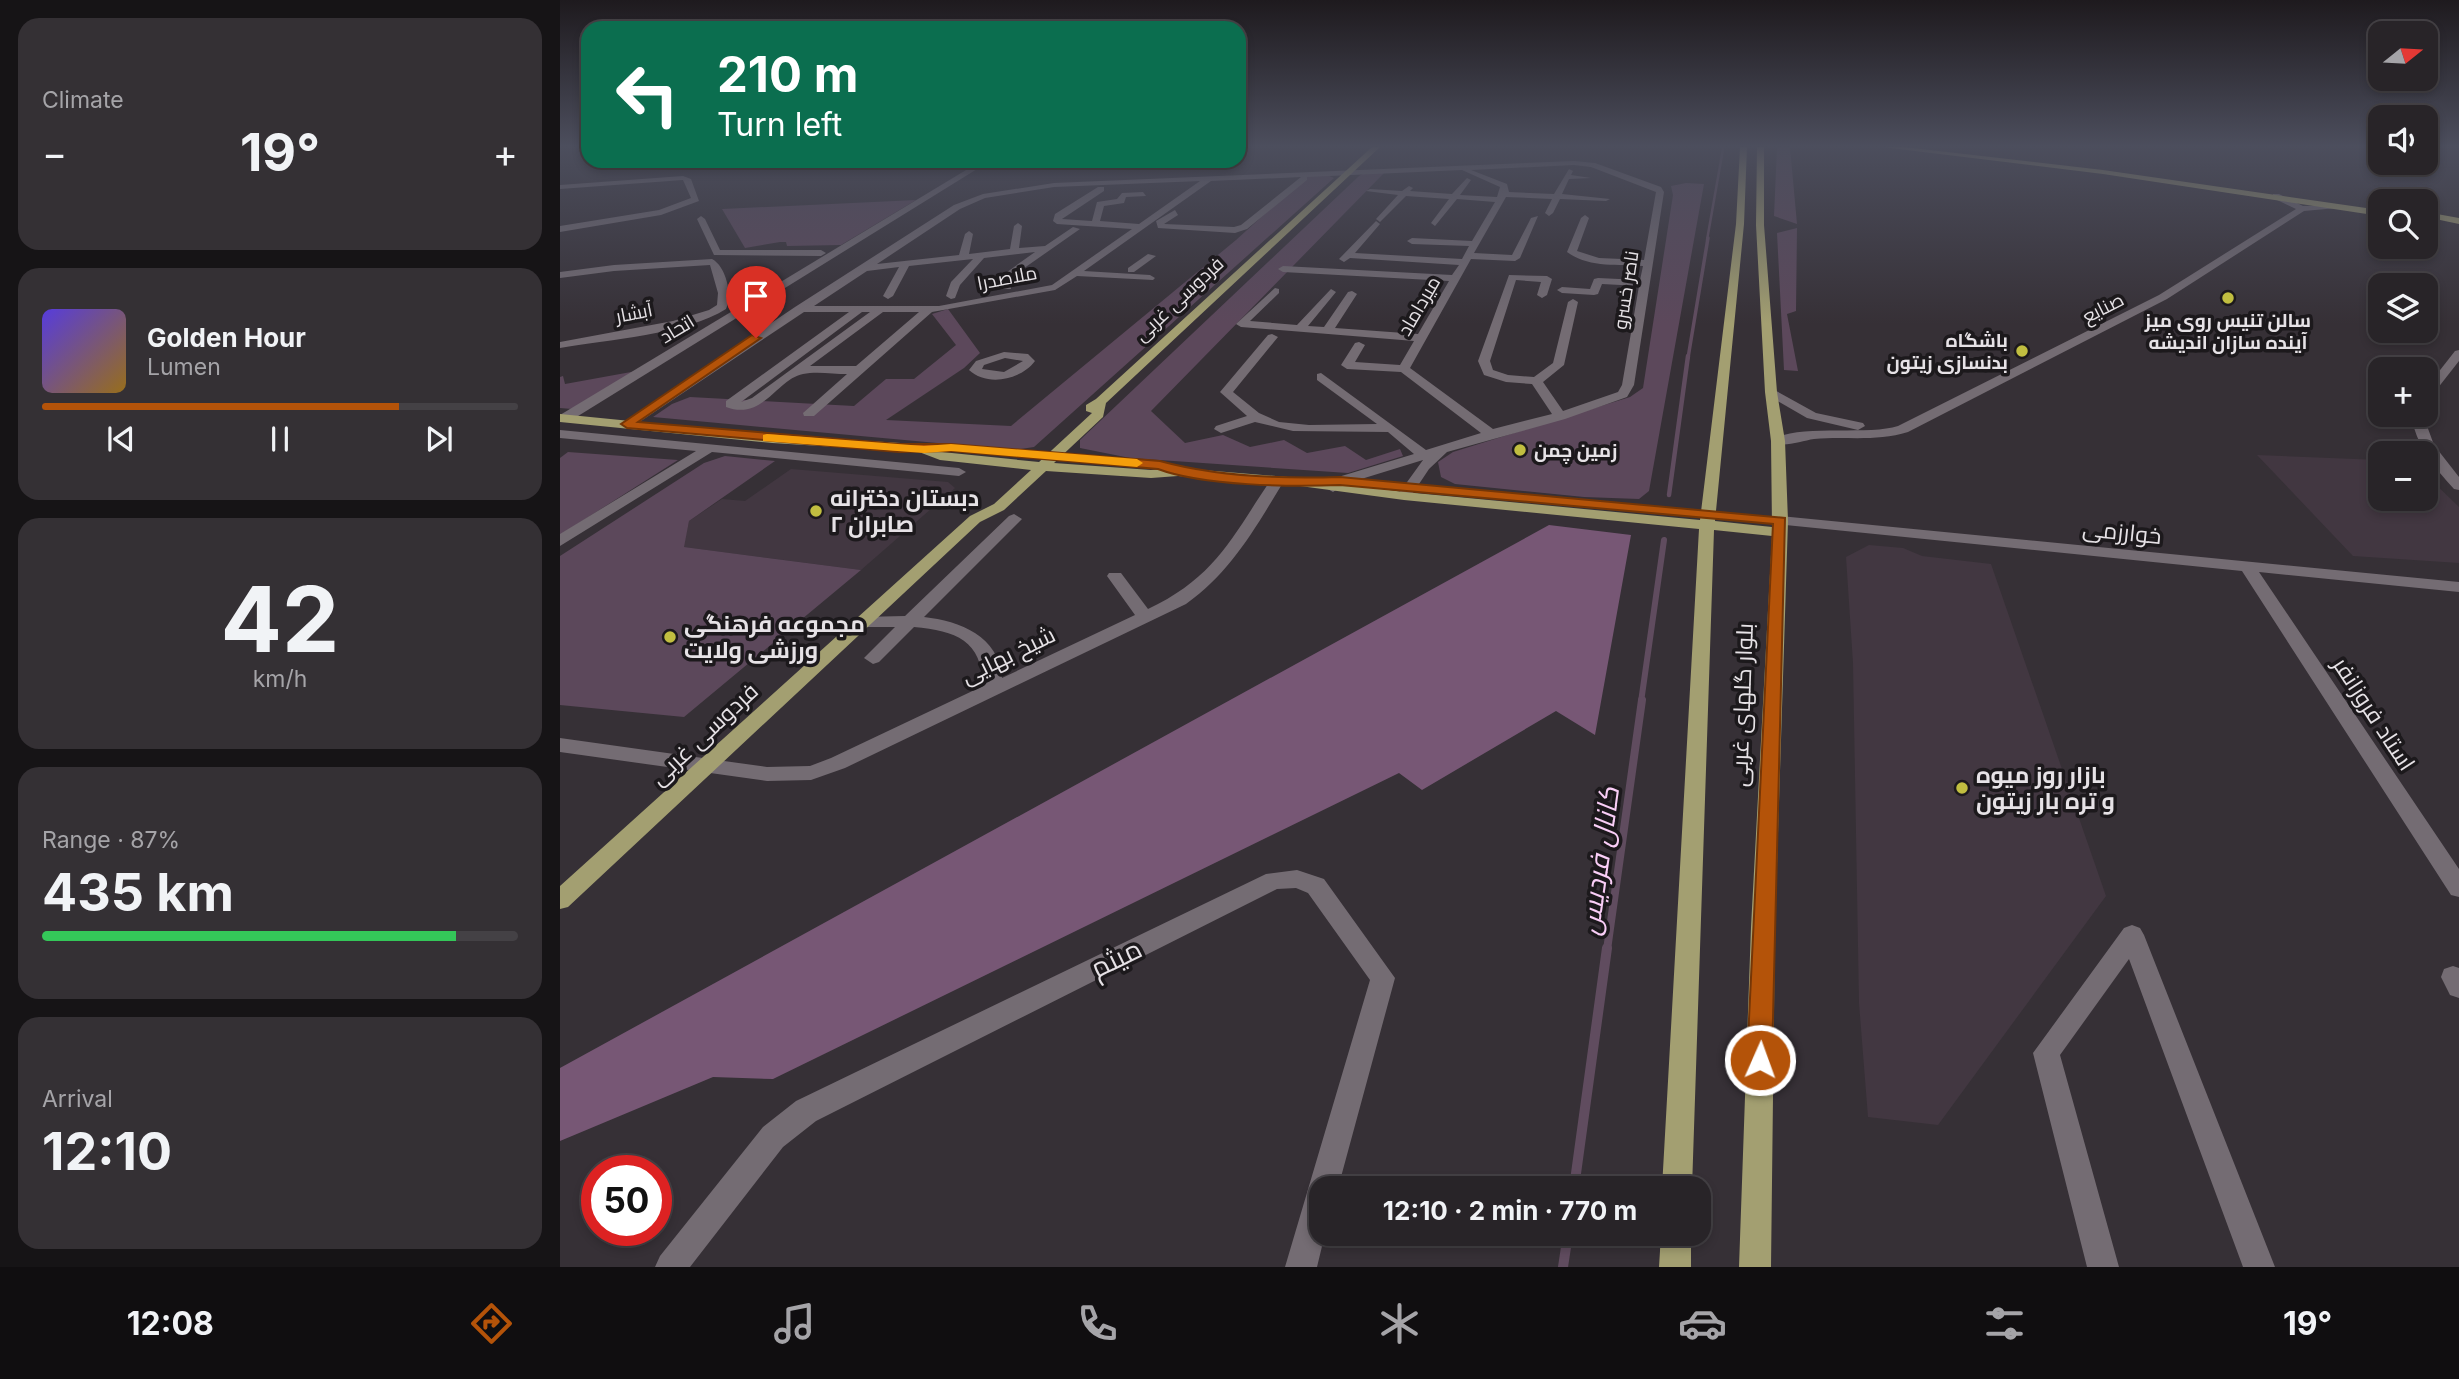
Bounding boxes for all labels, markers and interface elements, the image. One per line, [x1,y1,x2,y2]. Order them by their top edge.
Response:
north arrow [2368,21,2438,91]
map controls [2368,21,2438,511]
text: 210 m [717,45,858,104]
icon: left [602,49,693,140]
text: Climate [42,86,124,114]
text: Turn left [717,105,842,144]
button: sound [2368,105,2438,175]
text: 19° [240,121,320,184]
text: − [42,130,67,176]
text: + [493,130,518,176]
button: search [2368,189,2438,259]
street label: ناصر خسرو [1608,249,1644,331]
street label: فردوسی غربی [1130,252,1228,346]
street label: ملاصدرا [975,261,1039,295]
pin [726,266,786,338]
street label: میرداماد [1393,272,1445,340]
button: layers [2368,273,2438,343]
icon: arrive [737,277,775,315]
street label: صنایع [2078,288,2129,330]
marker: سالن تنیس روی میز آینده سازان اندیشه [2220,290,2236,306]
street label: آبشار [613,298,654,328]
place label: سالن تنیس روی میز آینده سازان اندیشه [2144,309,2311,355]
street label: اتحاد [655,310,699,348]
text: Golden Hour [147,322,306,353]
place label: باشگاه بدنسازی زیتون [1887,329,2008,375]
marker: باشگاه بدنسازی زیتون [2014,343,2030,359]
text: Lumen [147,353,221,381]
button: + [2368,357,2438,427]
icon: previous [102,420,140,458]
icon: pause [261,420,299,458]
icon: next [420,420,458,458]
place label: زمین چمن [1534,439,1617,464]
button: − [2368,441,2438,511]
marker: زمین چمن [1512,442,1528,458]
place label: دبستان دخترانه صابران ۲ [830,484,979,538]
marker: دبستان دخترانه صابران ۲ [808,503,824,519]
street label: خوارزمی [2081,514,2163,550]
text: 42 [221,564,339,674]
place label: مجموعه فرهنگی ورزشی ولایت [684,610,865,664]
street label: شیخ بهایی [956,620,1061,692]
street label: بلوار گلهای غربی [1725,623,1759,787]
marker: مجموعه فرهنگی ورزشی ولایت [662,629,678,645]
street label: استاد فروزانفر [2326,650,2421,776]
text: km/h [253,665,307,693]
street label: فردوسی غربی [644,677,764,791]
place label: بازار روز میوه و تره بار زیتون [1976,761,2115,815]
marker: بازار روز میوه و تره بار زیتون [1954,780,1970,796]
water label: کانال فردیس [1572,784,1626,937]
text: Range · 87% [42,826,180,854]
text: 435 km [42,861,234,924]
street label: میثم [1085,931,1149,988]
position arrow [1723,1023,1797,1097]
text: Arrival [42,1085,113,1113]
text: 12:10 [42,1120,172,1183]
speed limit sign: 50 [581,1155,672,1246]
text: 12:10 · 2 min · 770 m [1383,1195,1637,1226]
icon: directions [467,1299,516,1348]
icon: music [770,1299,819,1348]
icon: phone [1073,1299,1122,1348]
icon: climate [1375,1299,1424,1348]
icon: car [1678,1299,1727,1348]
icon: filters [1980,1299,2029,1348]
text: 12:08 [127,1304,214,1343]
text: 19° [2283,1304,2332,1343]

